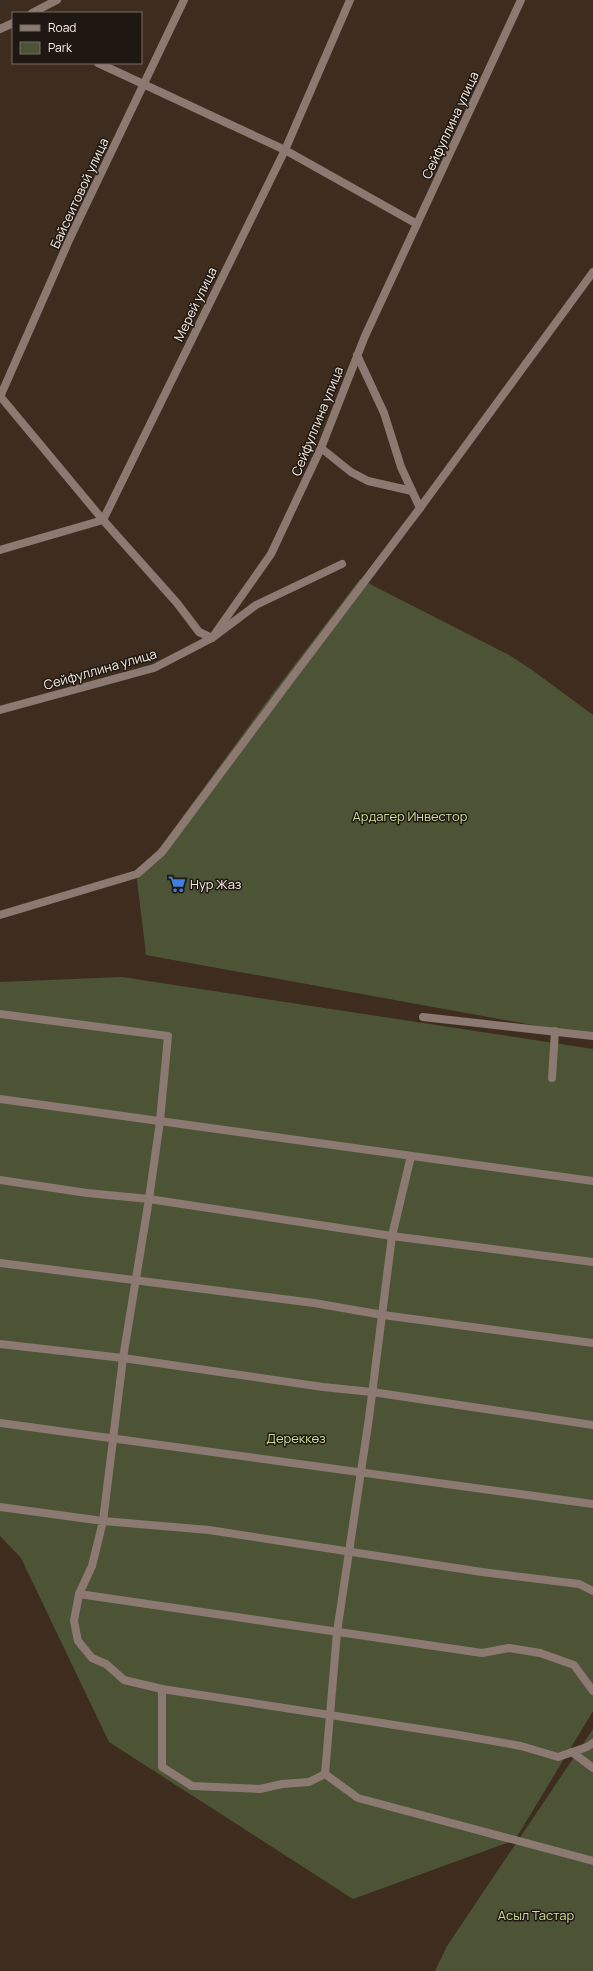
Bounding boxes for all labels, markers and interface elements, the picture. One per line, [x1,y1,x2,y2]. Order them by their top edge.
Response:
legend [12,12,142,64]
text: Road [48,19,76,36]
text: Park [48,39,73,56]
street label: Сейфуллина улица [417,68,483,182]
street label: Байсеитовой улица [45,135,113,251]
street label: Мерей улица [169,264,221,344]
street label: Сейфуллина улица [287,364,347,478]
street label: Сейфуллина улица [41,644,159,694]
park label: Ардагер Инвестор [353,807,468,825]
supermarket icon: Нур Жаз [167,874,187,894]
place label: Нур Жаз [190,875,242,893]
park label: Дереккөз [266,1429,326,1447]
park label: Асыл Тастар [498,1906,575,1924]

